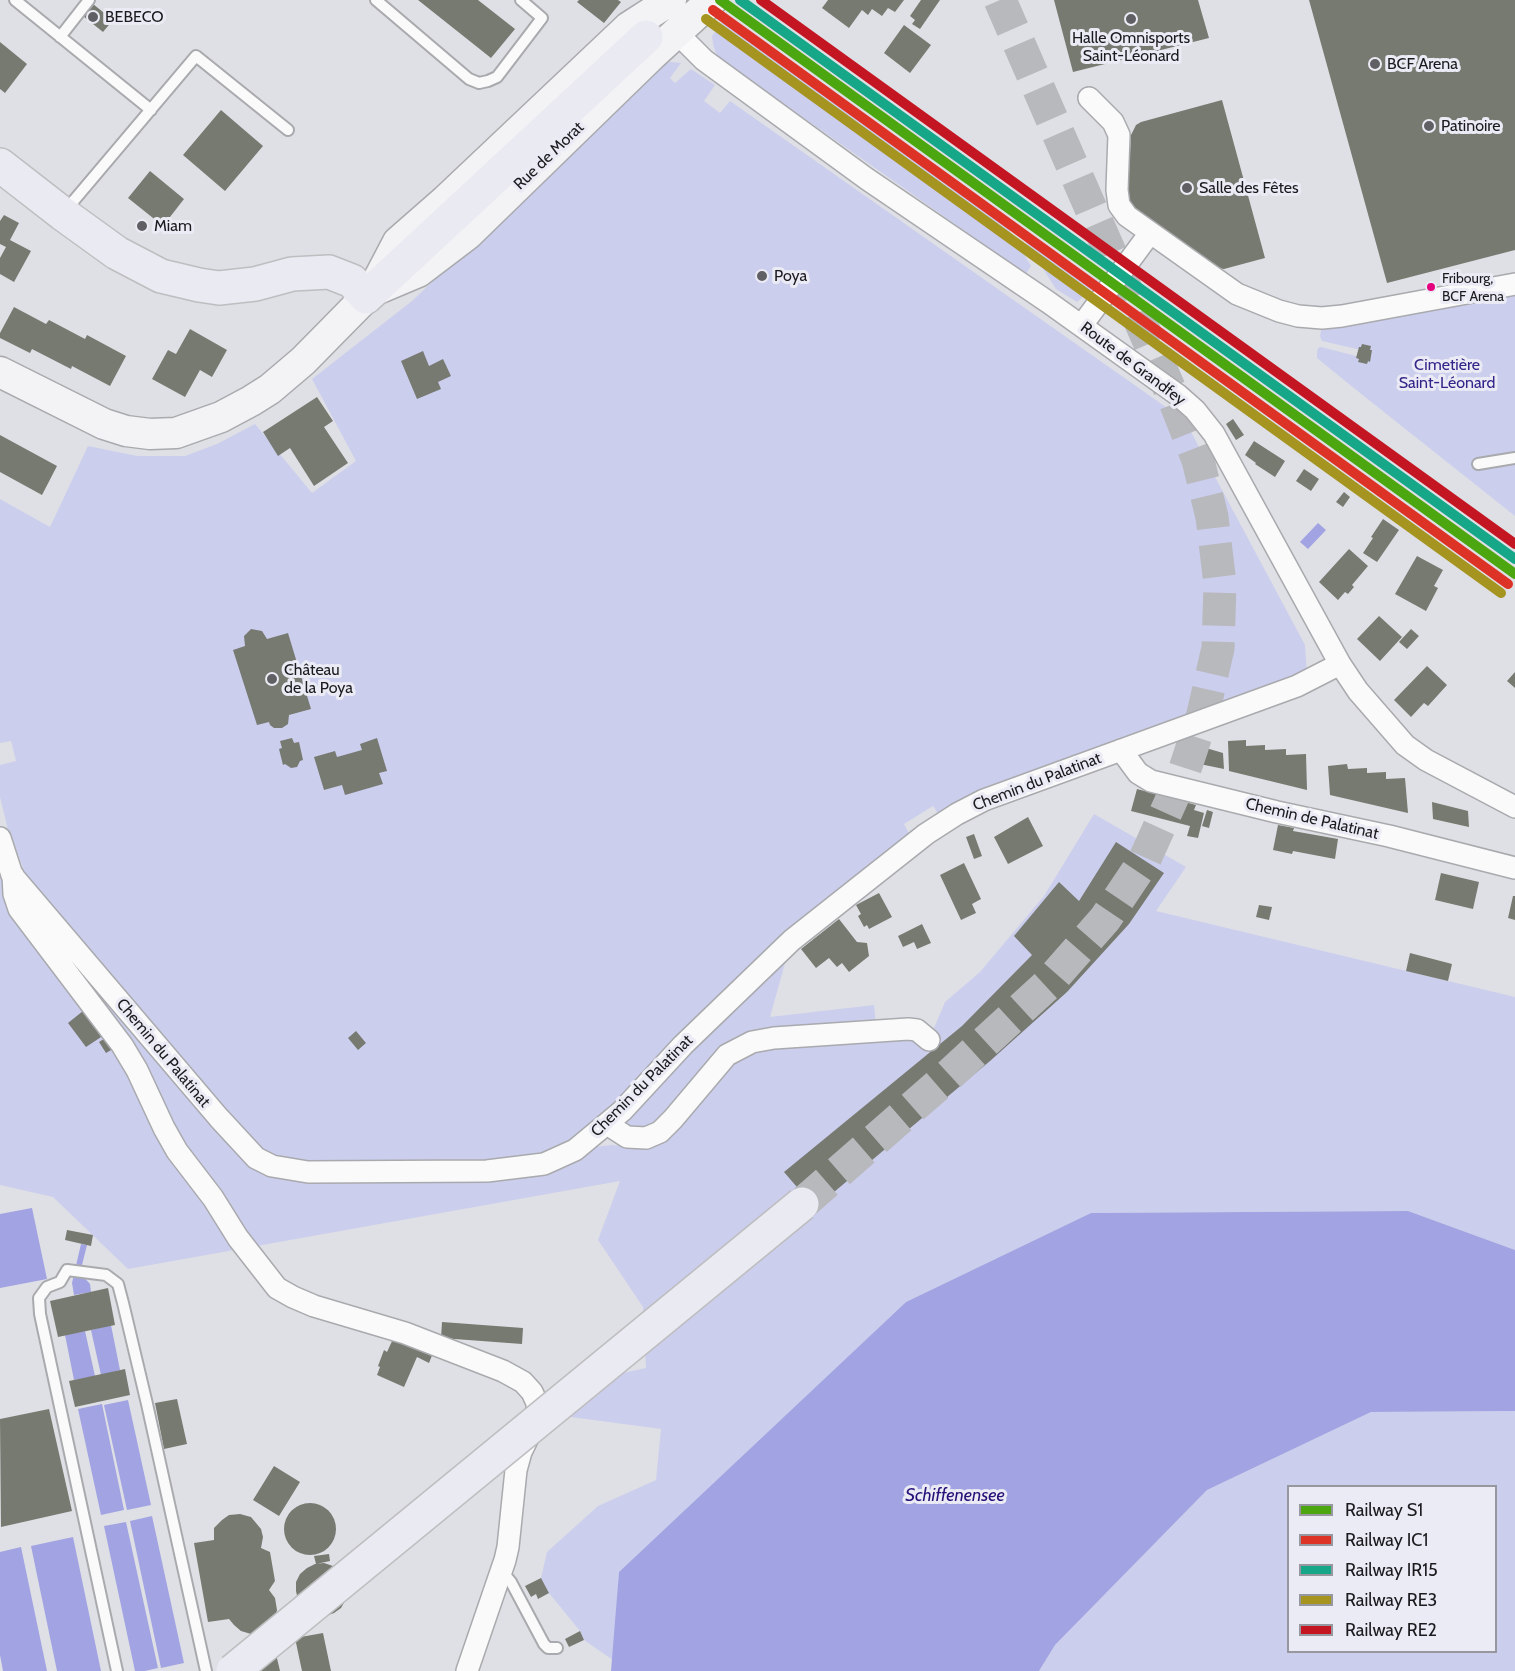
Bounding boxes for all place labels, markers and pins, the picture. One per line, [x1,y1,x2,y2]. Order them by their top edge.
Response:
place label: BEBECO [105,7,164,27]
marker: BEBECO [86,10,100,24]
marker: Halle Omnisports Saint-Léonard [1124,12,1138,26]
place label: Halle Omnisports Saint-Léonard [1072,28,1190,66]
place label: BCF Arena [1387,54,1458,74]
marker: BCF Arena [1368,57,1382,71]
place label: Patinoire [1441,116,1500,136]
marker: Patinoire [1422,119,1436,133]
place label: Salle des Fêtes [1199,178,1299,198]
marker: Salle des Fêtes [1180,181,1194,195]
place label: Miam [154,216,192,236]
marker: Miam [135,219,149,233]
place label: Poya [774,266,807,286]
marker: Poya [755,269,769,283]
place label: Fribourg, BCF Arena [1442,271,1504,304]
marker: Fribourg, BCF Arena [1425,281,1437,293]
place label: Château de la Poya [284,660,353,698]
marker: Château de la Poya [265,672,279,686]

